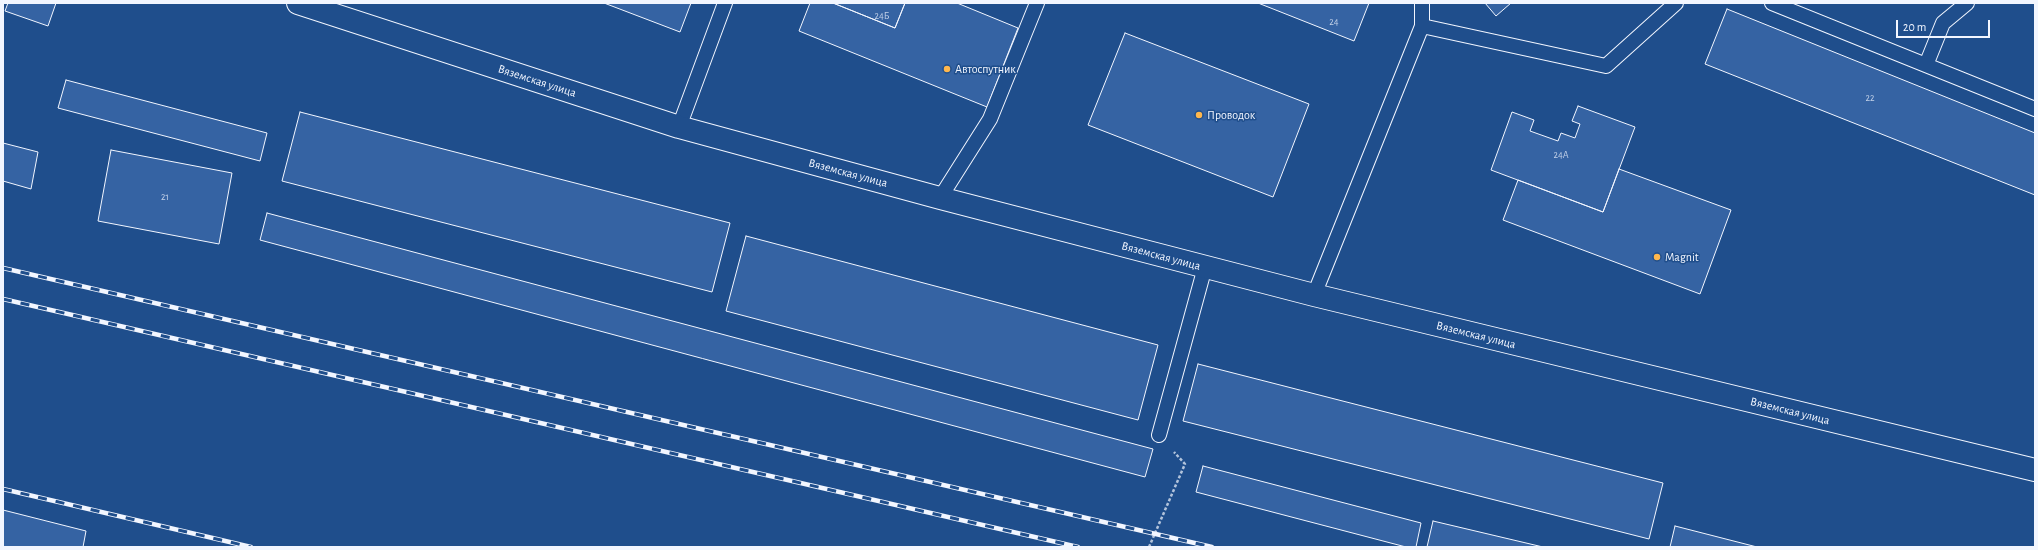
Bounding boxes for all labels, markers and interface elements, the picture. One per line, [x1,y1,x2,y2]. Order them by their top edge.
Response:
house number: 24Б [874,10,890,22]
scale bar [1898,12,1992,38]
house number: 24 [1329,16,1339,28]
text: 20 m [1903,21,1926,33]
street label: Вяземская улица [496,62,578,100]
place label: Автоспутник [955,62,1016,76]
marker: Автоспутник [942,64,952,74]
house number: 22 [1865,92,1875,104]
place label: Проводок [1207,108,1255,122]
marker: Проводок [1194,110,1204,120]
house number: 24А [1553,149,1569,161]
street label: Вяземская улица [807,156,889,190]
house number: 21 [161,191,169,203]
street label: Вяземская улица [1120,239,1202,273]
place label: Magnit [1665,250,1699,264]
marker: Magnit [1652,252,1662,262]
street label: Вяземская улица [1435,318,1517,352]
street label: Вяземская улица [1749,394,1831,428]

